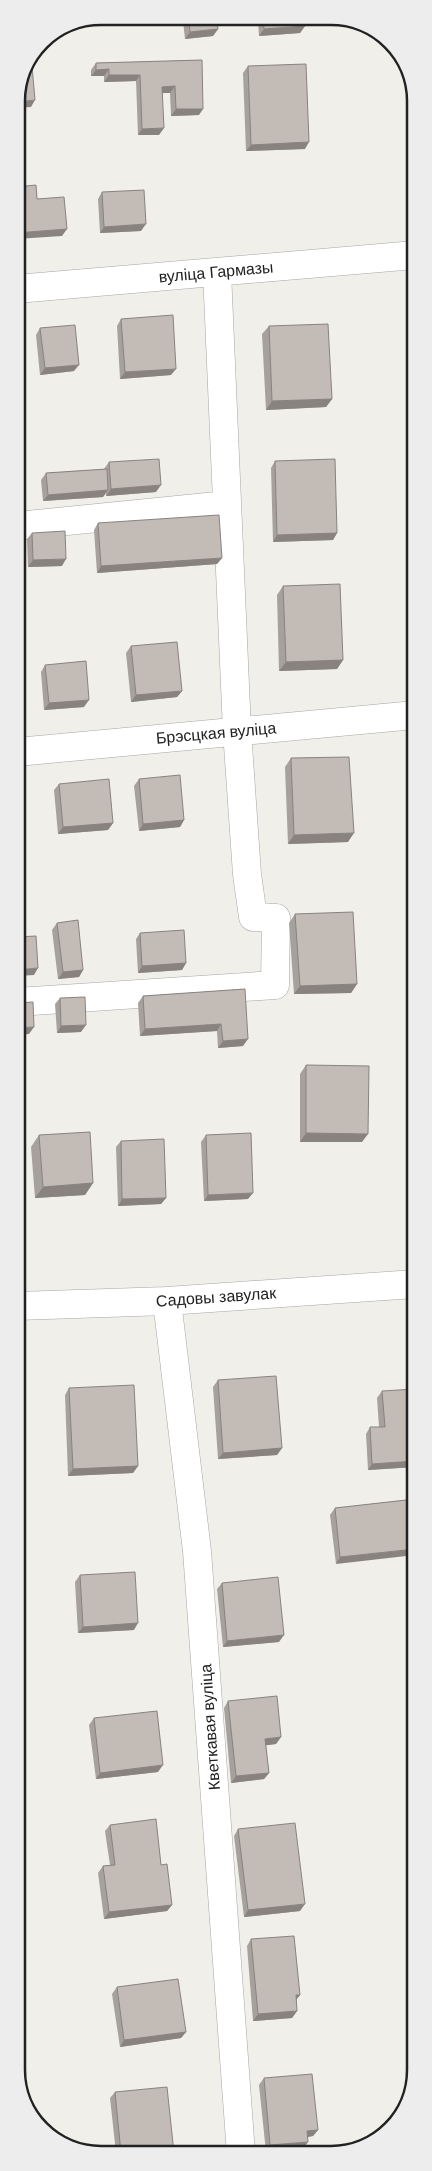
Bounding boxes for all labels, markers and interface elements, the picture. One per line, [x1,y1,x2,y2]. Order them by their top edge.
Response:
street label: вуліца Гармазы [158,257,274,287]
street label: Брэсцкая вуліца [155,717,277,749]
street label: Садовы завулак [155,1282,278,1312]
street label: Кветкавая вуліца [195,1663,225,1791]

